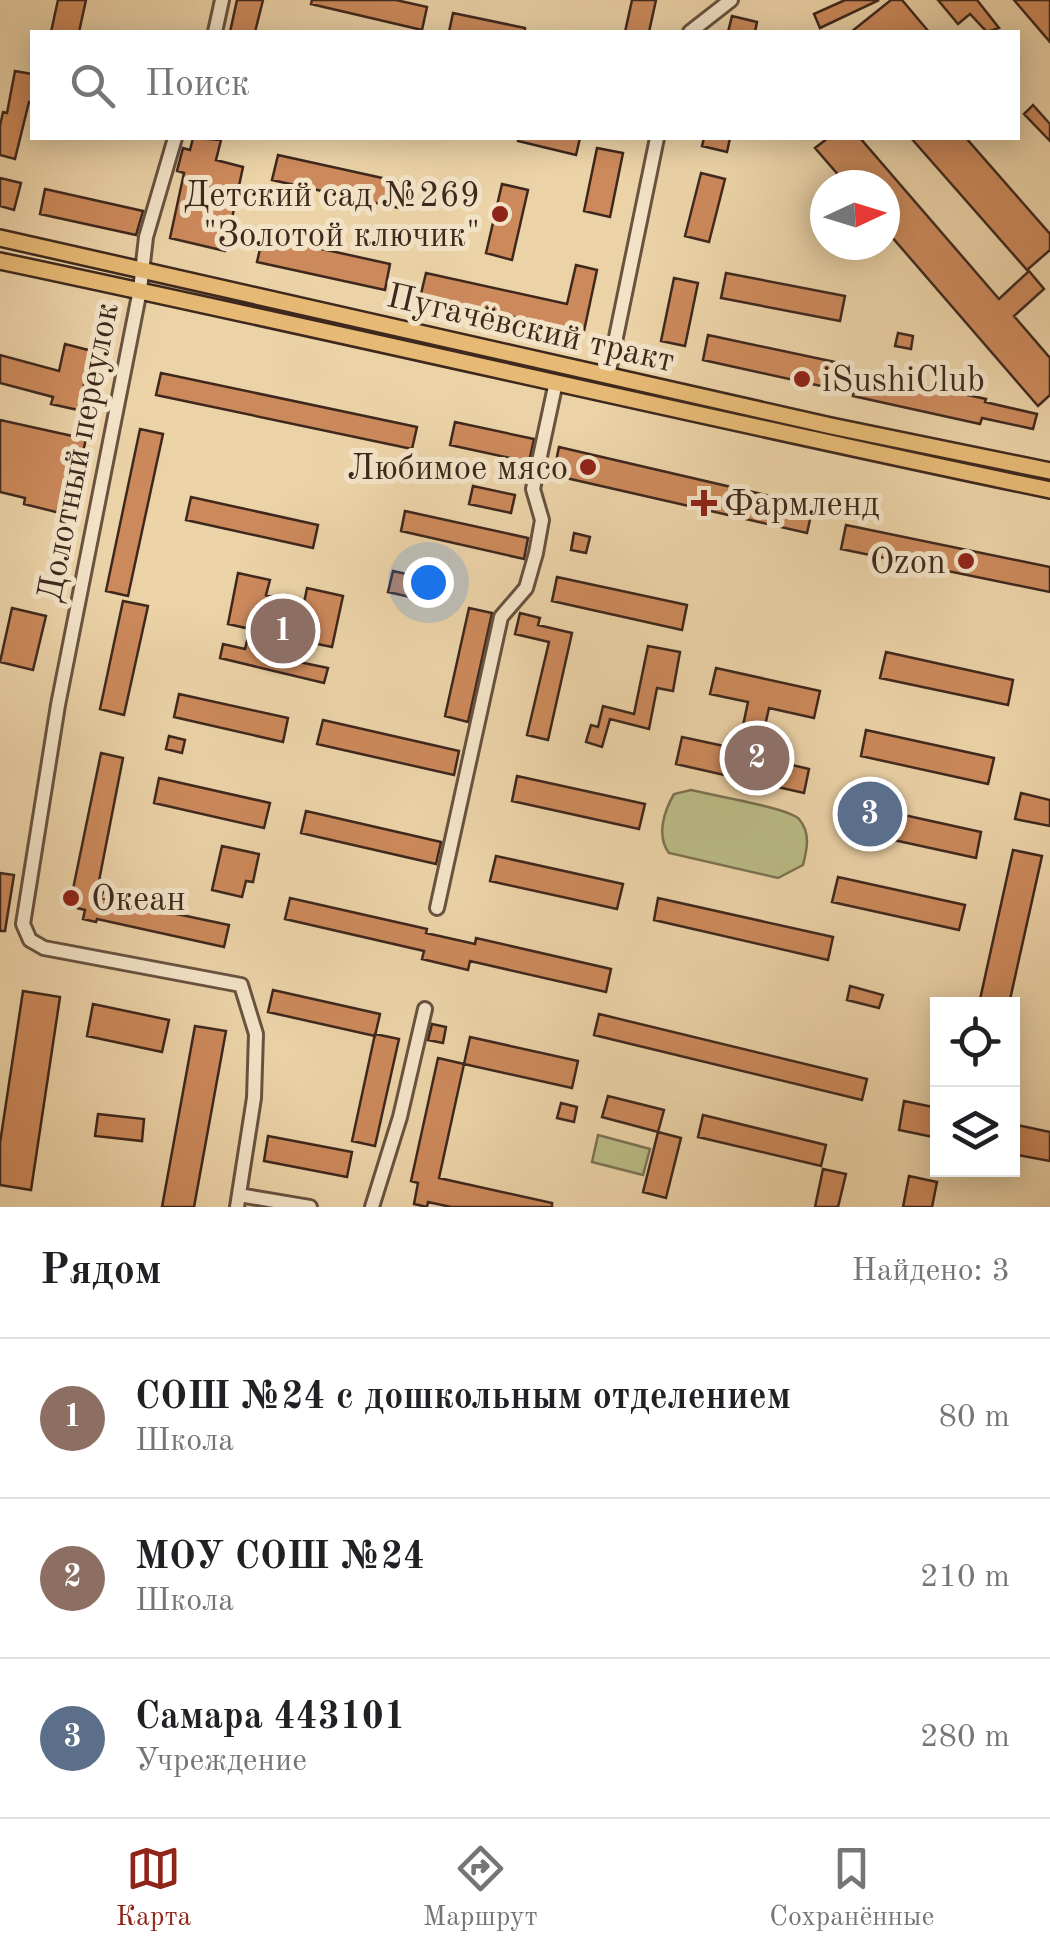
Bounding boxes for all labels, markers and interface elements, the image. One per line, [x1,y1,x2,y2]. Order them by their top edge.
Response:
search box [30,30,1020,140]
icon: search [65,58,120,113]
text: Поиск [145,66,250,104]
north arrow [810,170,900,260]
place label: Детский сад №269 "Золотой ключик" [183,179,480,254]
marker: Детский сад №269 "Золотой ключик" [489,203,511,225]
street label: Пугачёвский тракт [383,279,678,380]
street label: Долотный переулок [33,300,126,605]
place label: iSushiClub [822,364,985,399]
marker: iSushiClub [791,368,813,390]
place label: Любимое мясо [347,452,568,487]
marker: Любимое мясо [577,456,599,478]
place label: Фармленд [724,488,879,523]
marker: Фармленд [693,492,715,514]
place label: Ozon [870,546,946,581]
marker: Ozon [955,550,977,572]
your location [403,557,454,608]
pin: 1 [250,594,316,668]
pin: 2 [724,720,790,796]
pin: 3 [838,776,902,852]
place label: Океан [91,883,186,918]
marker: Океан [60,887,82,909]
map controls [930,997,1020,1177]
button: locate [930,997,1020,1087]
button: layers [930,1087,1020,1177]
text: Рядом [40,1251,162,1293]
text: Найдено: 3 [851,1256,1010,1288]
text: СОШ №24 с дошкольным отделением [135,1379,791,1417]
text: 1 [63,1402,82,1434]
text: 80 m [939,1402,1010,1434]
text: Школа [135,1426,234,1458]
text: МОУ СОШ №24 [135,1539,425,1577]
text: 2 [63,1562,82,1594]
text: 210 m [920,1562,1010,1594]
text: Школа [135,1586,234,1618]
text: Самара 443101 [135,1699,406,1737]
text: 3 [63,1722,82,1754]
text: 280 m [920,1722,1010,1754]
text: Учреждение [135,1746,307,1778]
tab: Карта [116,1841,191,1936]
tab: Маршрут [423,1841,538,1936]
tab: Сохранённые [769,1841,934,1936]

